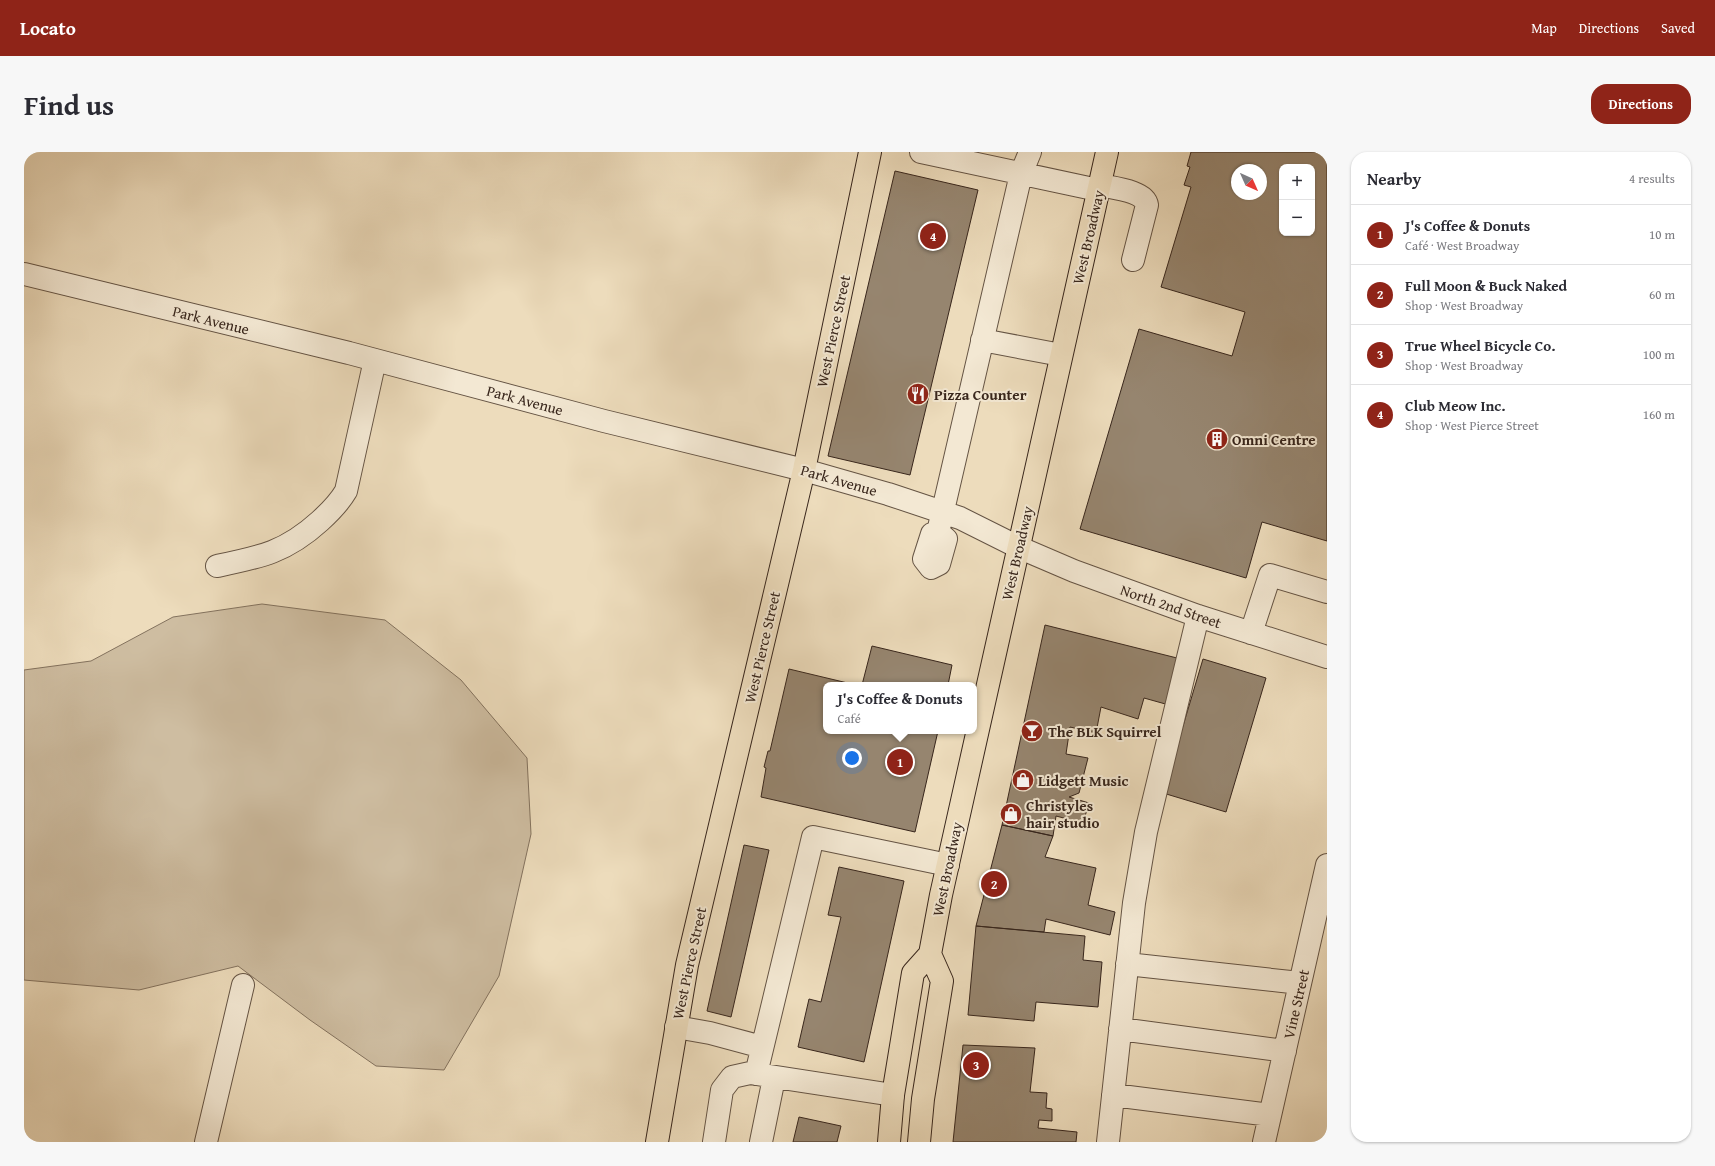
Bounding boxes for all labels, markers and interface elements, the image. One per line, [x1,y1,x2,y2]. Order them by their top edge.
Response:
text: Locato [20,14,76,42]
text: Map [1531,18,1557,38]
text: Directions [1579,18,1639,38]
text: Saved [1661,18,1695,38]
text: Find us [24,84,114,125]
button: Directions [1591,84,1691,124]
north arrow [1231,164,1267,200]
map controls [1279,164,1315,236]
button: + [1279,164,1315,200]
text: Nearby [1367,166,1421,191]
text: 4 results [1629,169,1675,188]
street label: West Broadway [1067,187,1109,286]
button: − [1279,200,1315,236]
text: J's Coffee & Donuts [1405,215,1530,236]
pin: 4 [920,221,946,251]
text: 1 [1377,225,1383,244]
text: 10 m [1649,225,1675,244]
text: Café · West Broadway [1405,236,1520,255]
street label: West Pierce Street [811,272,855,389]
text: Full Moon & Buck Naked [1405,275,1567,296]
text: 2 [1377,285,1383,304]
text: 60 m [1649,285,1675,304]
text: Shop · West Broadway [1405,296,1523,315]
street label: Park Avenue [170,300,252,340]
text: True Wheel Bicycle Co. [1405,335,1556,356]
text: 3 [1377,345,1383,364]
text: 100 m [1643,345,1675,364]
text: Shop · West Broadway [1405,356,1523,375]
street label: Park Avenue [484,380,566,420]
restaurant icon: Pizza Counter [905,381,931,407]
place label: Pizza Counter [934,384,1027,405]
text: Club Meow Inc. [1405,395,1505,416]
text: 4 [1377,405,1383,424]
text: 160 m [1643,405,1675,424]
text: Shop · West Pierce Street [1405,416,1539,435]
building icon: Omni Centre [1204,426,1230,452]
place label: Omni Centre [1232,429,1316,450]
street label: Park Avenue [798,459,880,501]
street label: West Broadway [996,503,1038,602]
street label: North 2nd Street [1118,579,1225,633]
street label: West Pierce Street [739,588,785,705]
popup [823,682,977,734]
text: J's Coffee & Donuts [837,688,963,709]
text: Café [837,709,861,728]
bar icon: The BLK Squirrel [1019,718,1045,744]
place label: The BLK Squirrel [1048,721,1162,742]
pin: 1 [887,747,913,777]
your location [842,748,862,768]
shop icon: Lidgett Music [1010,767,1036,793]
place label: Lidgett Music [1038,770,1129,791]
place label: Christyles hair studio [1026,795,1099,833]
shop icon: Christyles hair studio [998,801,1024,827]
street label: West Broadway [927,819,967,918]
pin: 2 [981,869,1007,899]
street label: West Pierce Street [667,904,711,1021]
street label: Vine Street [1278,966,1314,1041]
pin: 3 [963,1050,989,1080]

